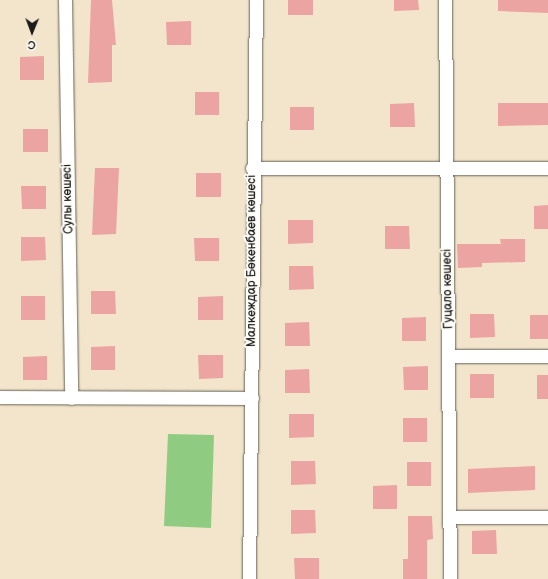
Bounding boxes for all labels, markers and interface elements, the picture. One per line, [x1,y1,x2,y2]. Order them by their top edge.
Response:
north arrow [12,12,52,52]
text: С [28,38,36,51]
street label: Сулы көшесі [60,164,76,234]
street label: Малкеждар Бөкенбаев көшесі [245,175,259,347]
street label: Гуцало көшесі [440,249,456,329]

